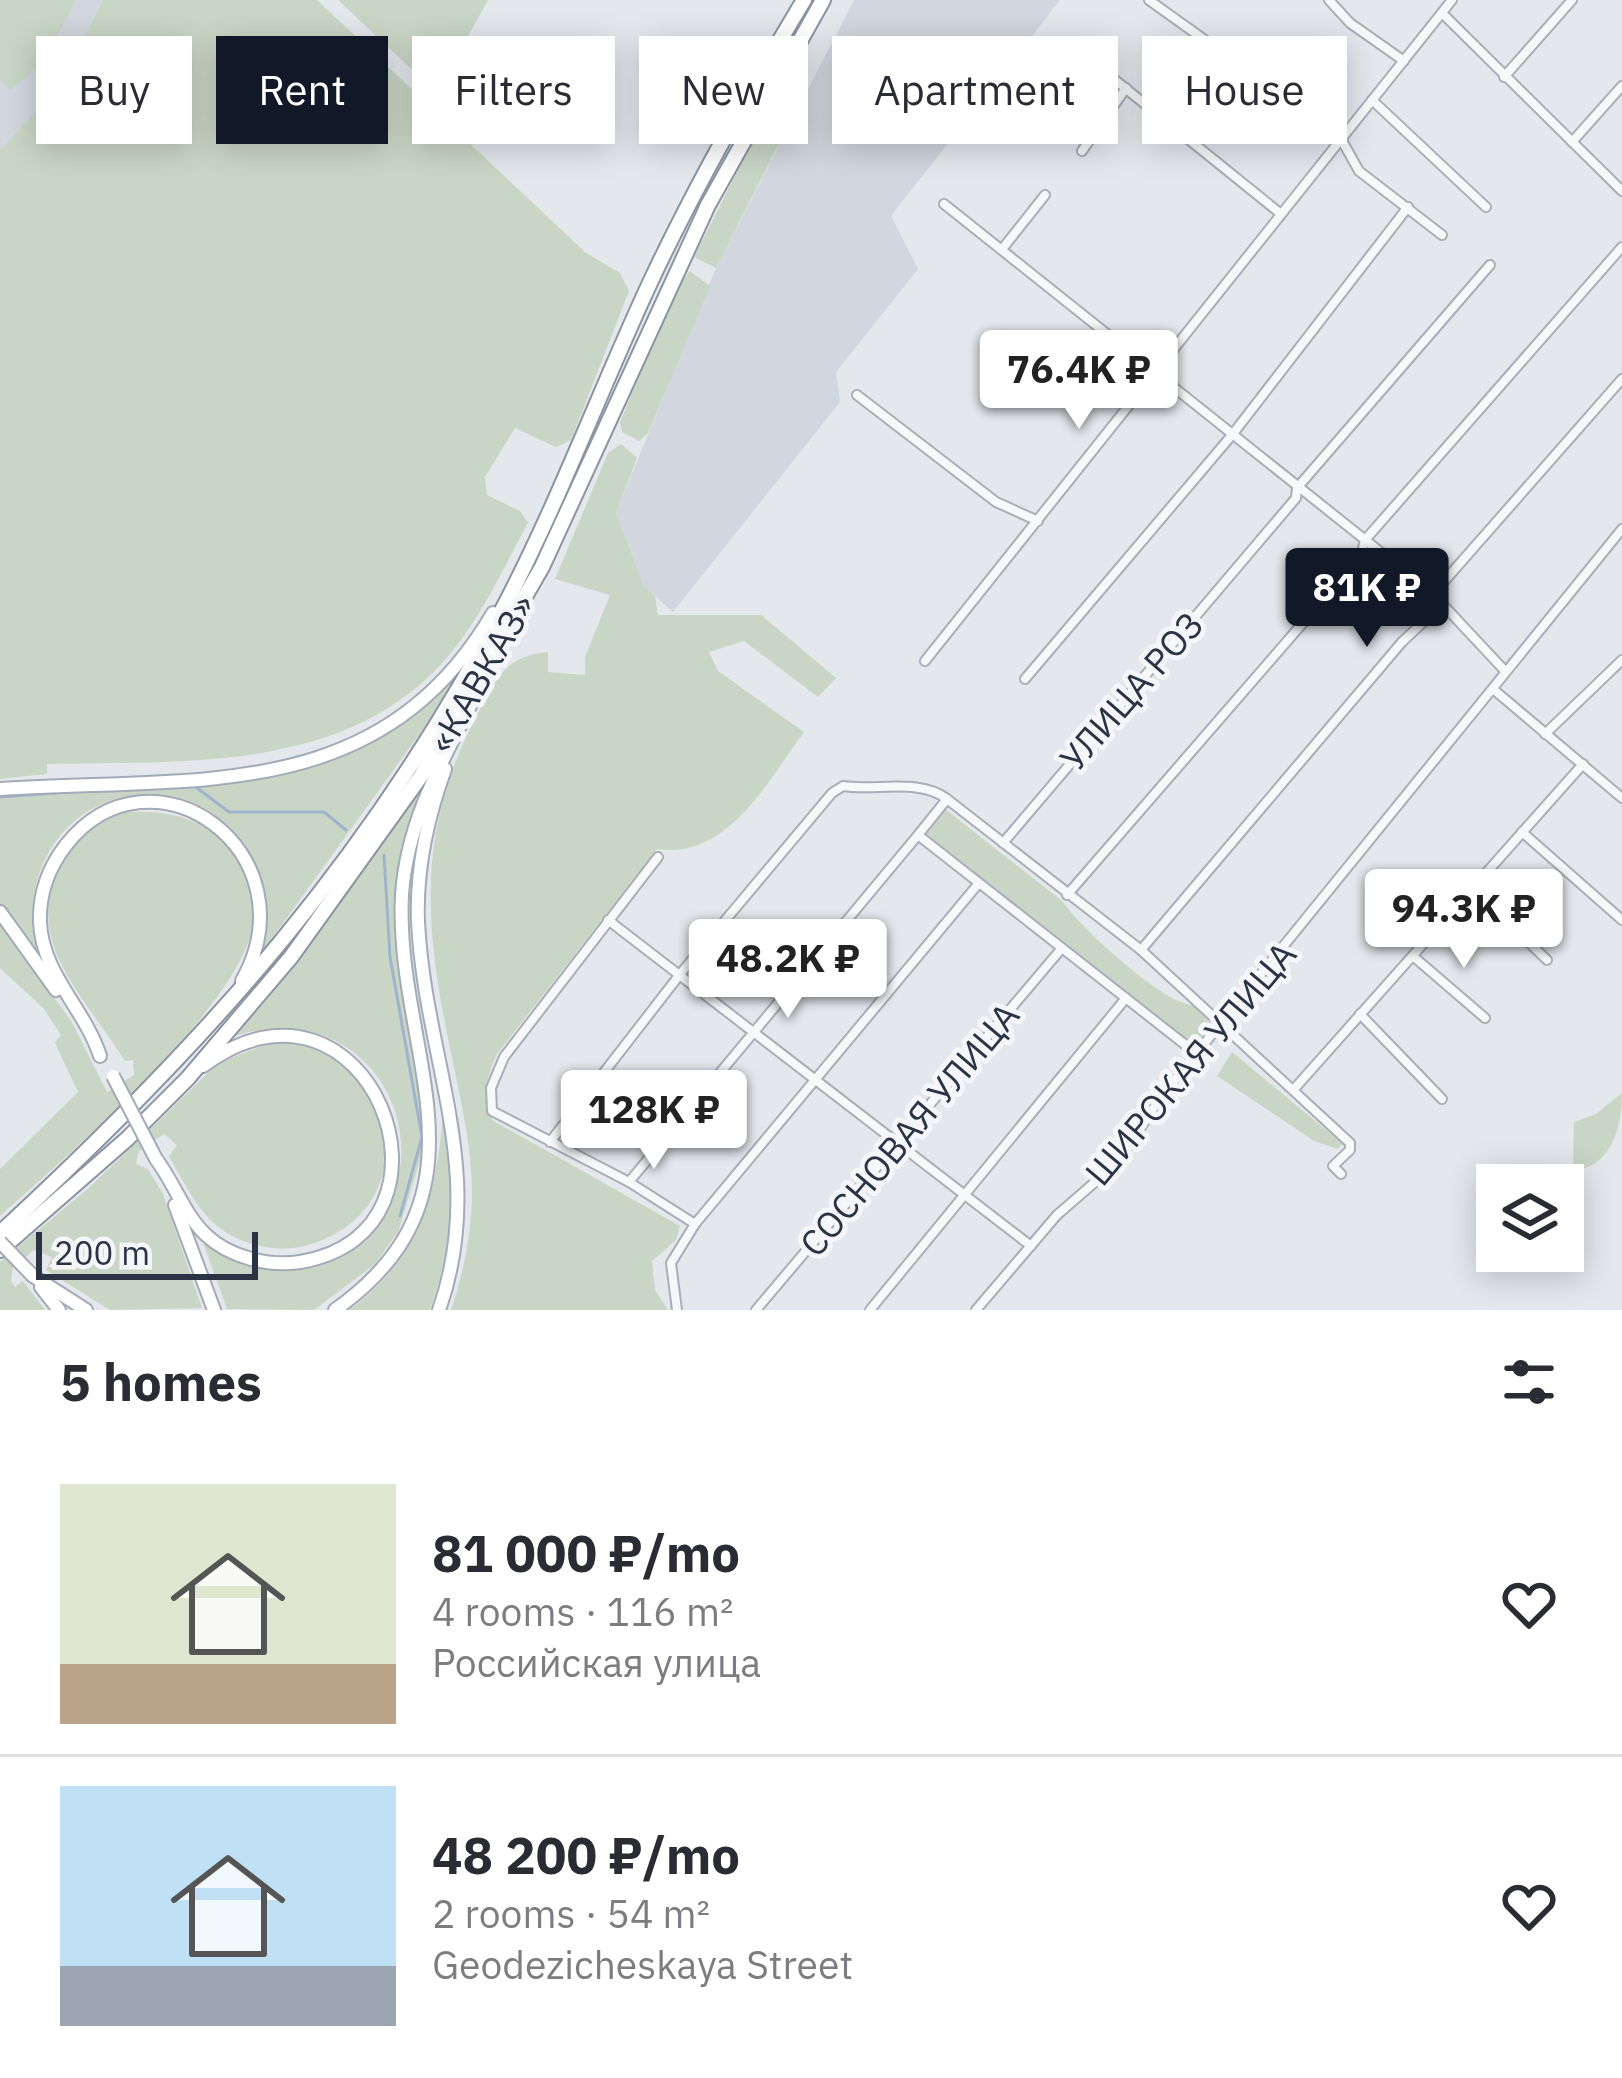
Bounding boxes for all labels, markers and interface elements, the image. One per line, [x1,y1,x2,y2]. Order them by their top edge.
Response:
chip: Buy [36,36,192,144]
chip: Rent [216,36,388,144]
chip: Filters [412,36,615,144]
chip: New [639,36,808,144]
chip: Apartment [832,36,1118,144]
chip: House [1142,36,1347,144]
pin: 76.4K ₽ [968,330,1190,432]
text: 76.4K ₽ [1007,343,1151,394]
pin: 81K ₽ [1283,548,1451,650]
text: 81K ₽ [1313,561,1421,612]
street label: «КАВКАЗ» [417,585,545,761]
street label: УЛИЦА РОЗ [1049,602,1213,780]
pin: 94.3K ₽ [1353,869,1575,971]
text: 94.3K ₽ [1392,882,1536,933]
pin: 48.2K ₽ [677,919,899,1021]
street label: ШИРОКАЯ УЛИЦА [1074,931,1306,1195]
text: 48.2K ₽ [716,932,860,983]
street label: СОСНОВАЯ УЛИЦА [789,992,1029,1266]
pin: 128K ₽ [556,1070,752,1172]
text: 128K ₽ [588,1083,720,1134]
map controls [1476,1164,1584,1272]
button: layers [1476,1164,1584,1272]
scale bar [36,1226,258,1279]
text: 200 m [54,1231,150,1274]
text: 5 homes [60,1349,262,1415]
icon: filters [1496,1349,1562,1415]
text: 81 000 ₽/mo [432,1520,740,1586]
icon: home [156,1532,300,1676]
icon: heart [1496,1571,1562,1637]
text: 4 rooms · 116 m² [432,1586,734,1637]
text: Российская улица [432,1637,761,1688]
text: 48 200 ₽/mo [432,1822,740,1888]
icon: home [156,1834,300,1978]
icon: heart [1496,1873,1562,1939]
text: 2 rooms · 54 m² [432,1888,710,1939]
text: Geodezicheskaya Street [432,1939,853,1990]

